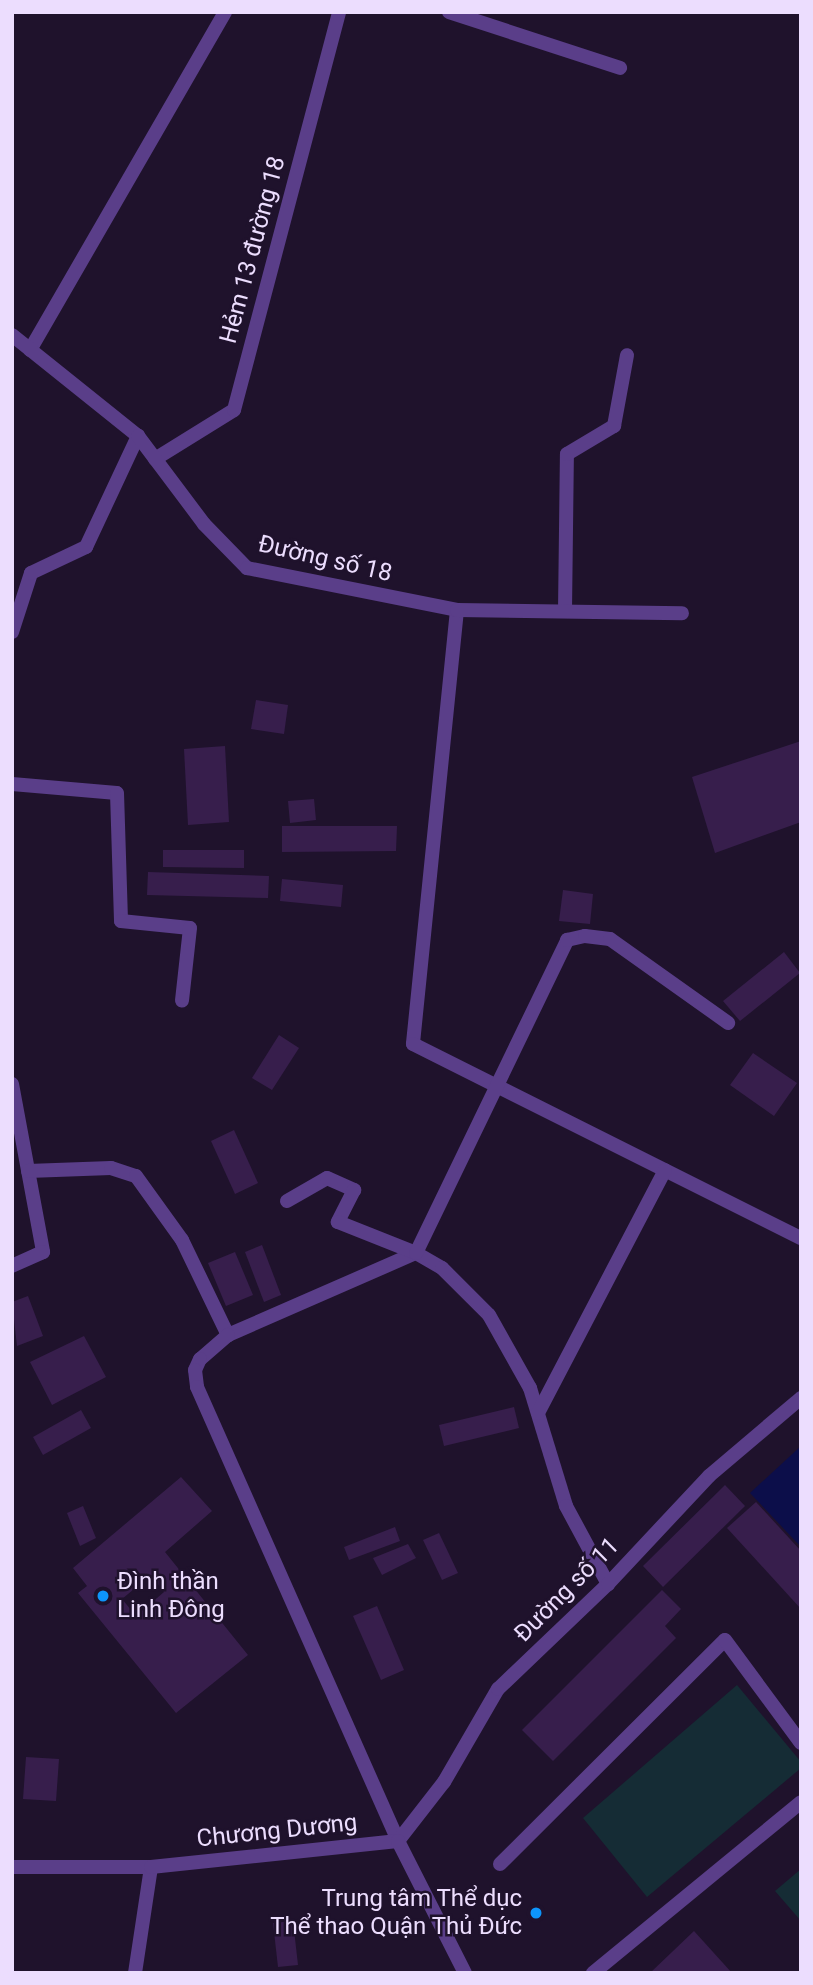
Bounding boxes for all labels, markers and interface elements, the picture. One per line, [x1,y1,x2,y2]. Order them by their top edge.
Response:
street label: Hẻm 13 đường 18 [214,153,292,347]
street label: Đường số 18 [255,530,395,588]
street label: Đường số 11 [509,1532,625,1648]
place label: Đình thần Linh Đông [117,1568,225,1624]
marker: Đình thần Linh Đông [95,1588,111,1604]
street label: Chương Dương [195,1808,359,1854]
place label: Trung tâm Thể dục Thể thao Quận Thủ Đức [270,1885,522,1941]
marker: Trung tâm Thể dục Thể thao Quận Thủ Đức [528,1905,544,1921]

